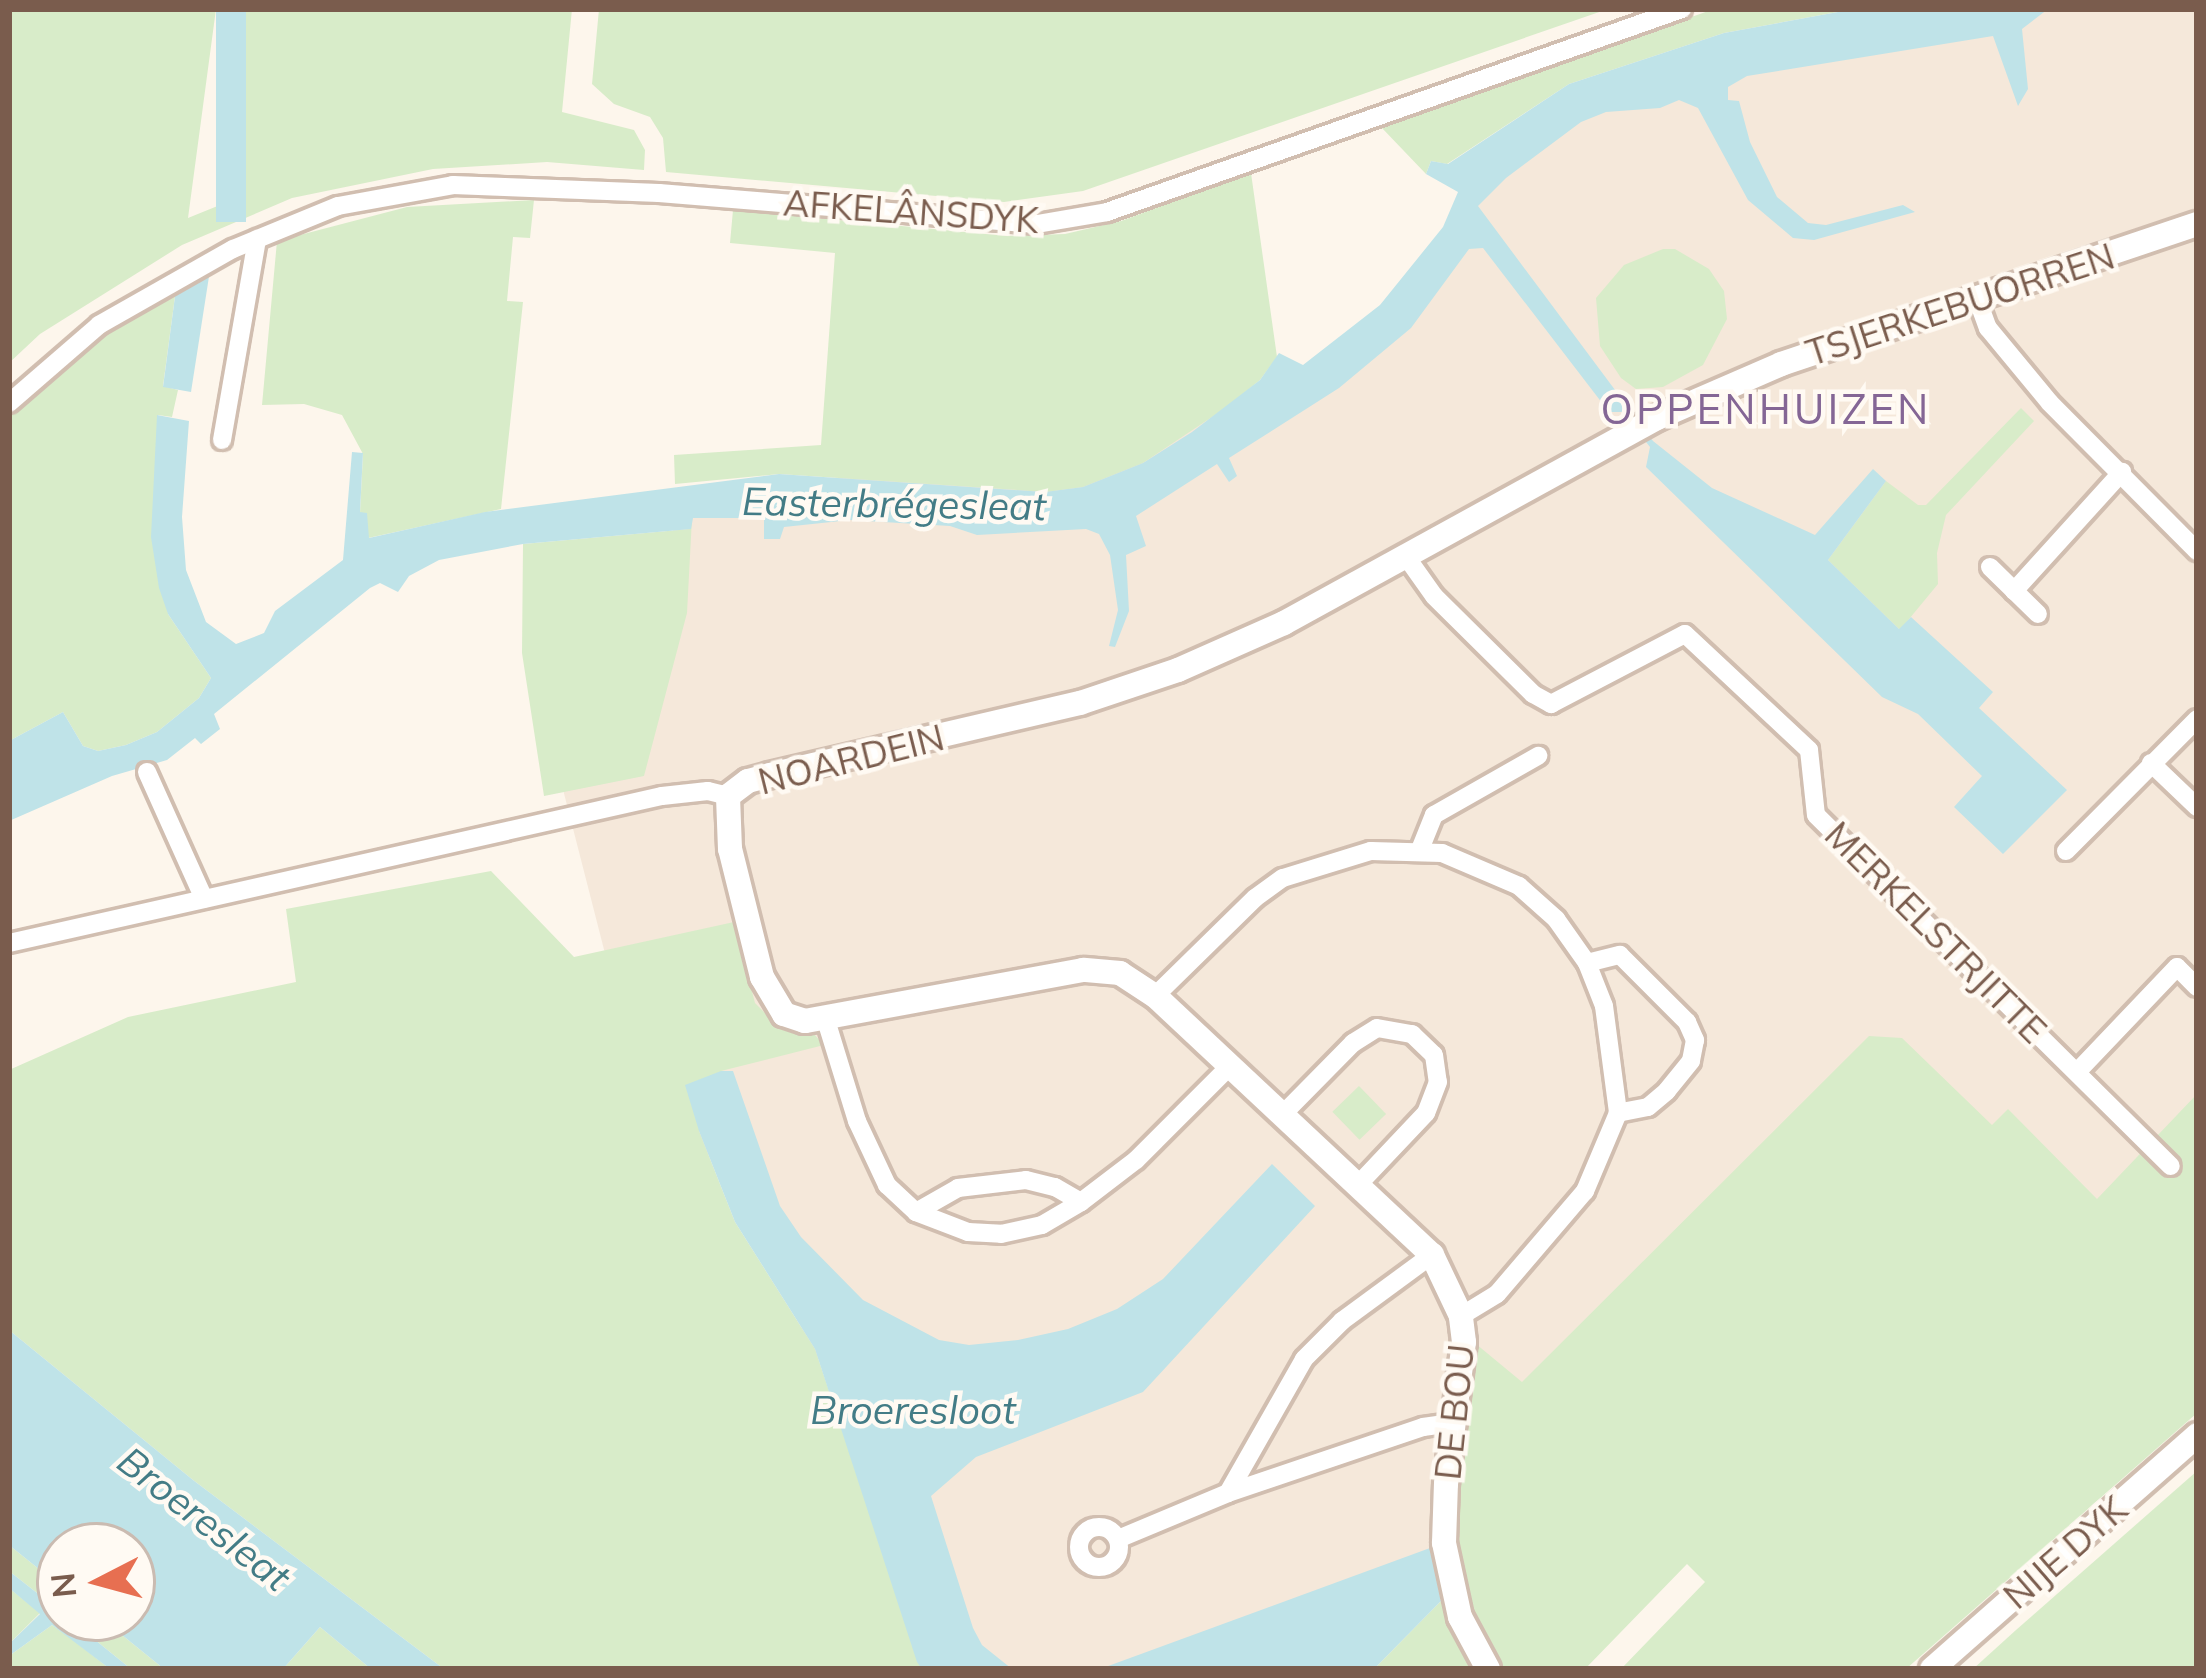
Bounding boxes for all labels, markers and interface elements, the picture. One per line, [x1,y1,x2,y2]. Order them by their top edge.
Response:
street label: AFKELÂNSDYK [782,181,1040,241]
street label: TSJERKEBUORREN [1801,234,2119,374]
district label: OPPENHUIZEN [1601,384,1931,434]
water label: Easterbrégesleat [742,478,1046,530]
street label: NOARDEIN [754,715,948,803]
street label: MERKELSTRJITTE [1817,813,2055,1051]
street label: DE BOU [1425,1342,1483,1482]
water label: Broeresloot [810,1387,1016,1433]
water label: Broeresleat [108,1437,300,1601]
street label: NIJE DYK [1995,1487,2135,1617]
north arrow [36,1522,156,1642]
text: N [41,1571,84,1600]

